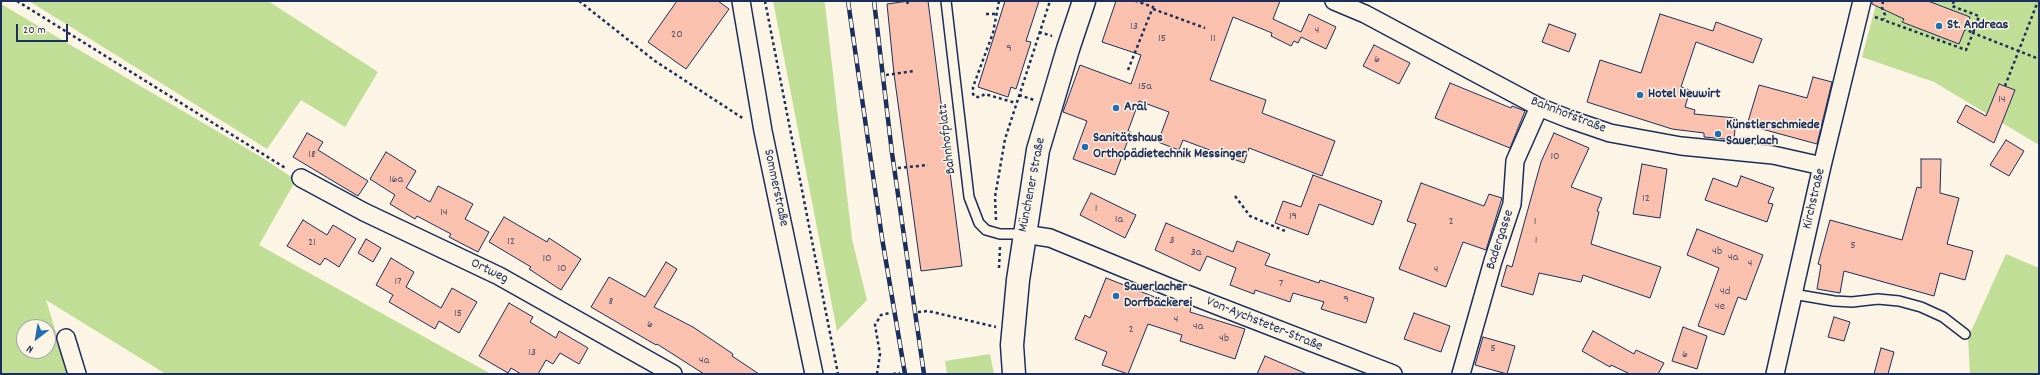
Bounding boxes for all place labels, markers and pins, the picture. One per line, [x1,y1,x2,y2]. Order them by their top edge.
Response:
place label: St. Andreas [1947,18,2008,34]
marker: St. Andreas [1934,21,1944,31]
place label: Hotel Neuwirt [1648,87,1720,103]
marker: Hotel Neuwirt [1635,90,1645,100]
place label: Aral [1124,100,1147,116]
marker: Aral [1111,103,1121,113]
place label: Künstlerschmiede Sauerlach [1726,118,1820,150]
marker: Künstlerschmiede Sauerlach [1713,129,1723,139]
place label: Sanitätshaus Orthopädietechnik Messinger [1093,131,1247,164]
marker: Sanitätshaus Orthopädietechnik Messinger [1080,142,1090,152]
place label: Sauerlacher Dorfbäckerei [1124,280,1192,312]
marker: Sauerlacher Dorfbäckerei [1111,291,1121,301]

